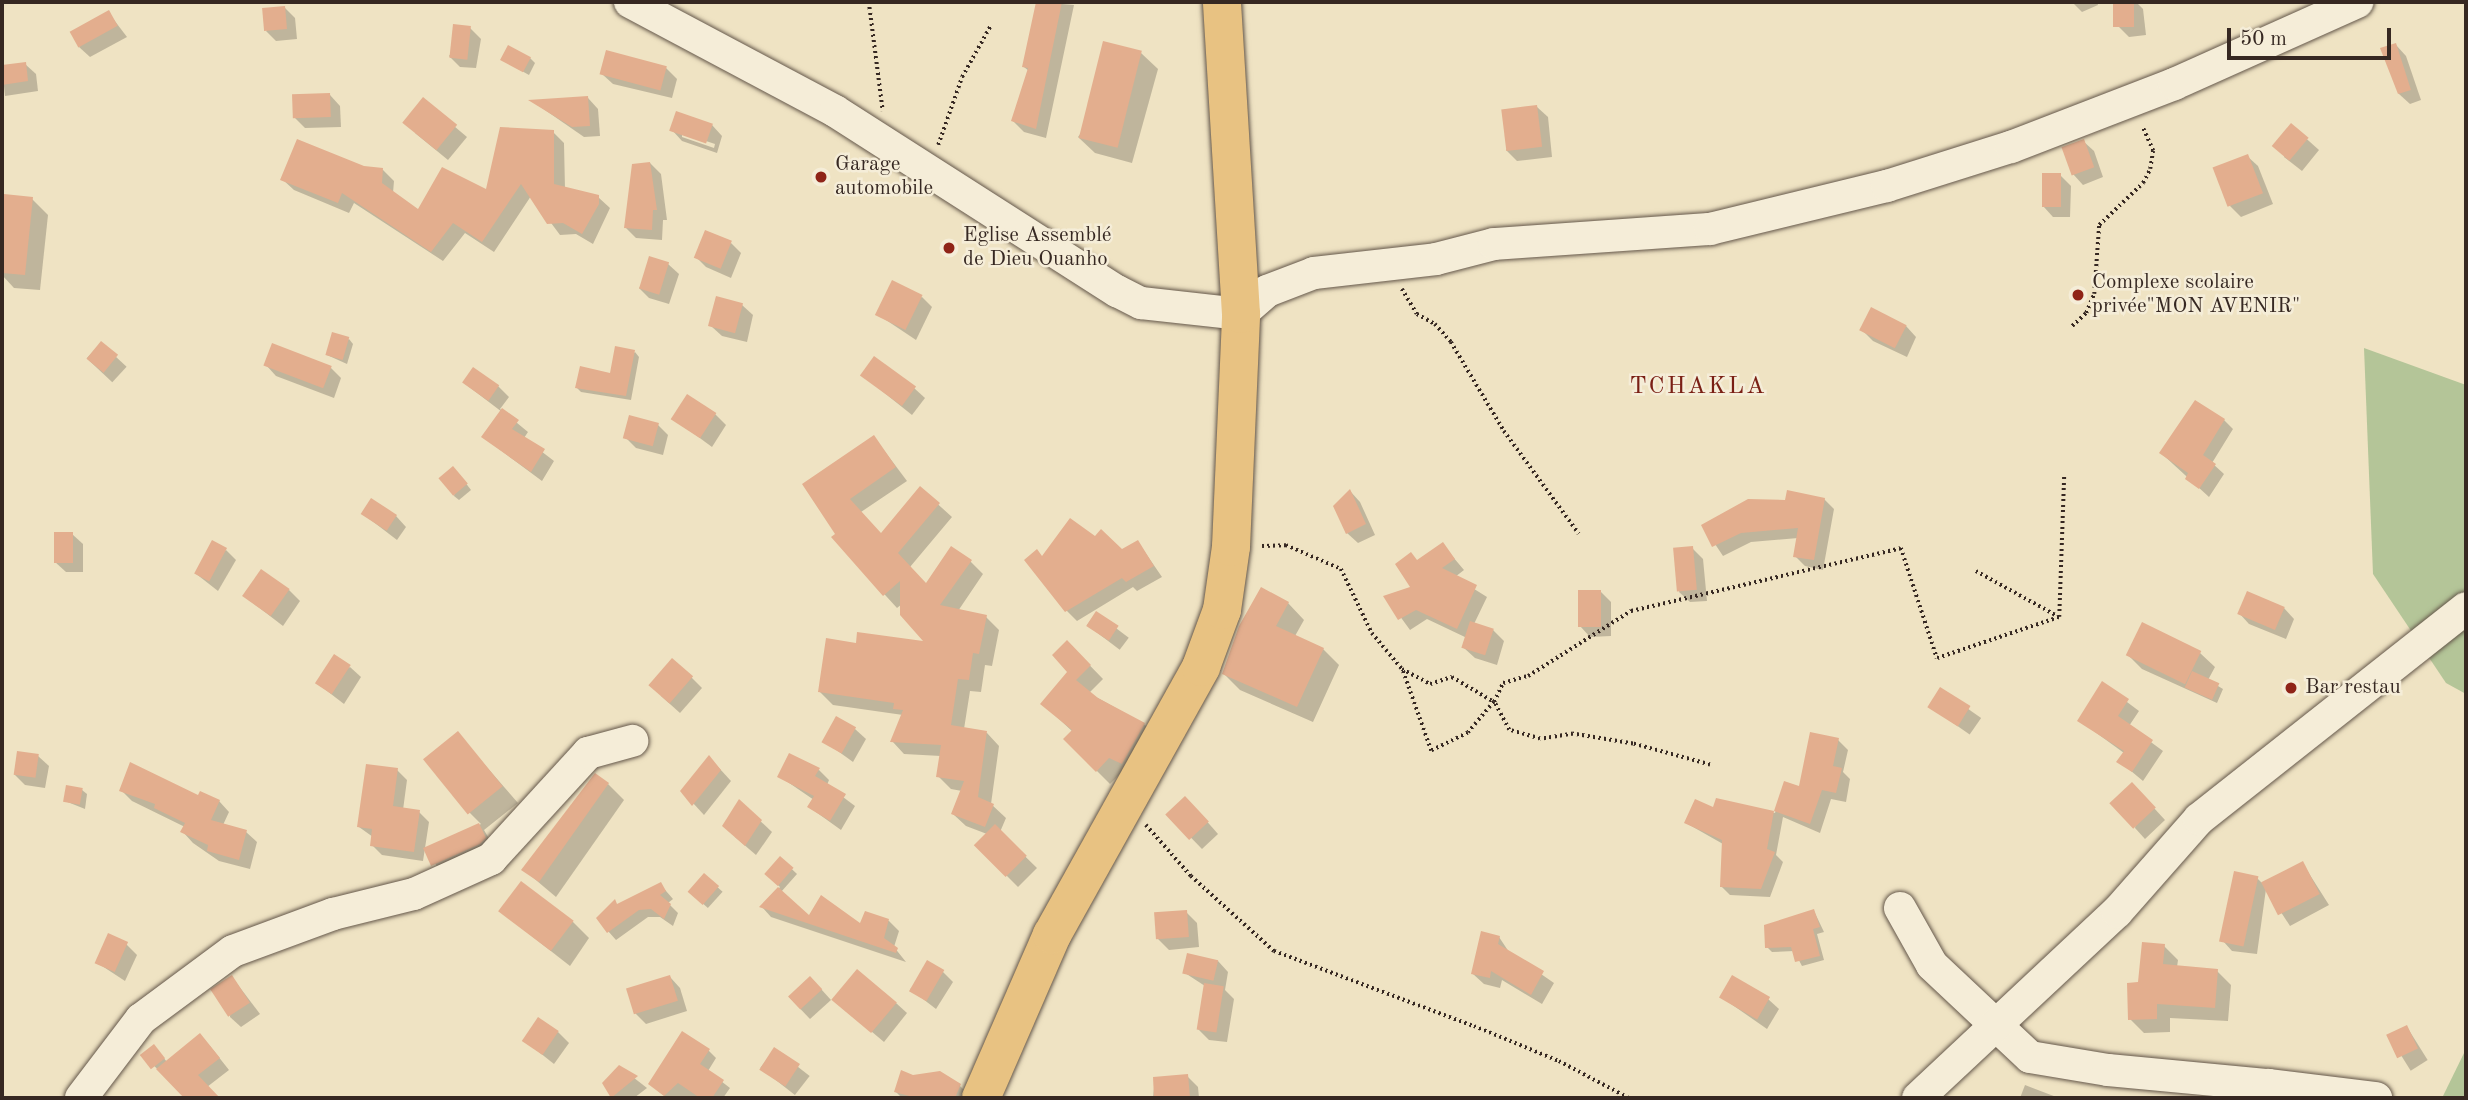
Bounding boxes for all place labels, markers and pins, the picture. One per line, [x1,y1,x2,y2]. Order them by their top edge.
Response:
place label: Garage automobile [835,152,933,202]
marker: Garage automobile [813,169,829,185]
place label: Eglise Assemblé de Dieu Ouanho [963,223,1112,273]
marker: Eglise Assemblé de Dieu Ouanho [941,240,957,256]
place label: Complexe scolaire privée"MON AVENIR" [2092,270,2300,320]
marker: Complexe scolaire privée"MON AVENIR" [2070,287,2086,303]
place label: Bar restau [2305,675,2401,701]
marker: Bar restau [2283,680,2299,696]

